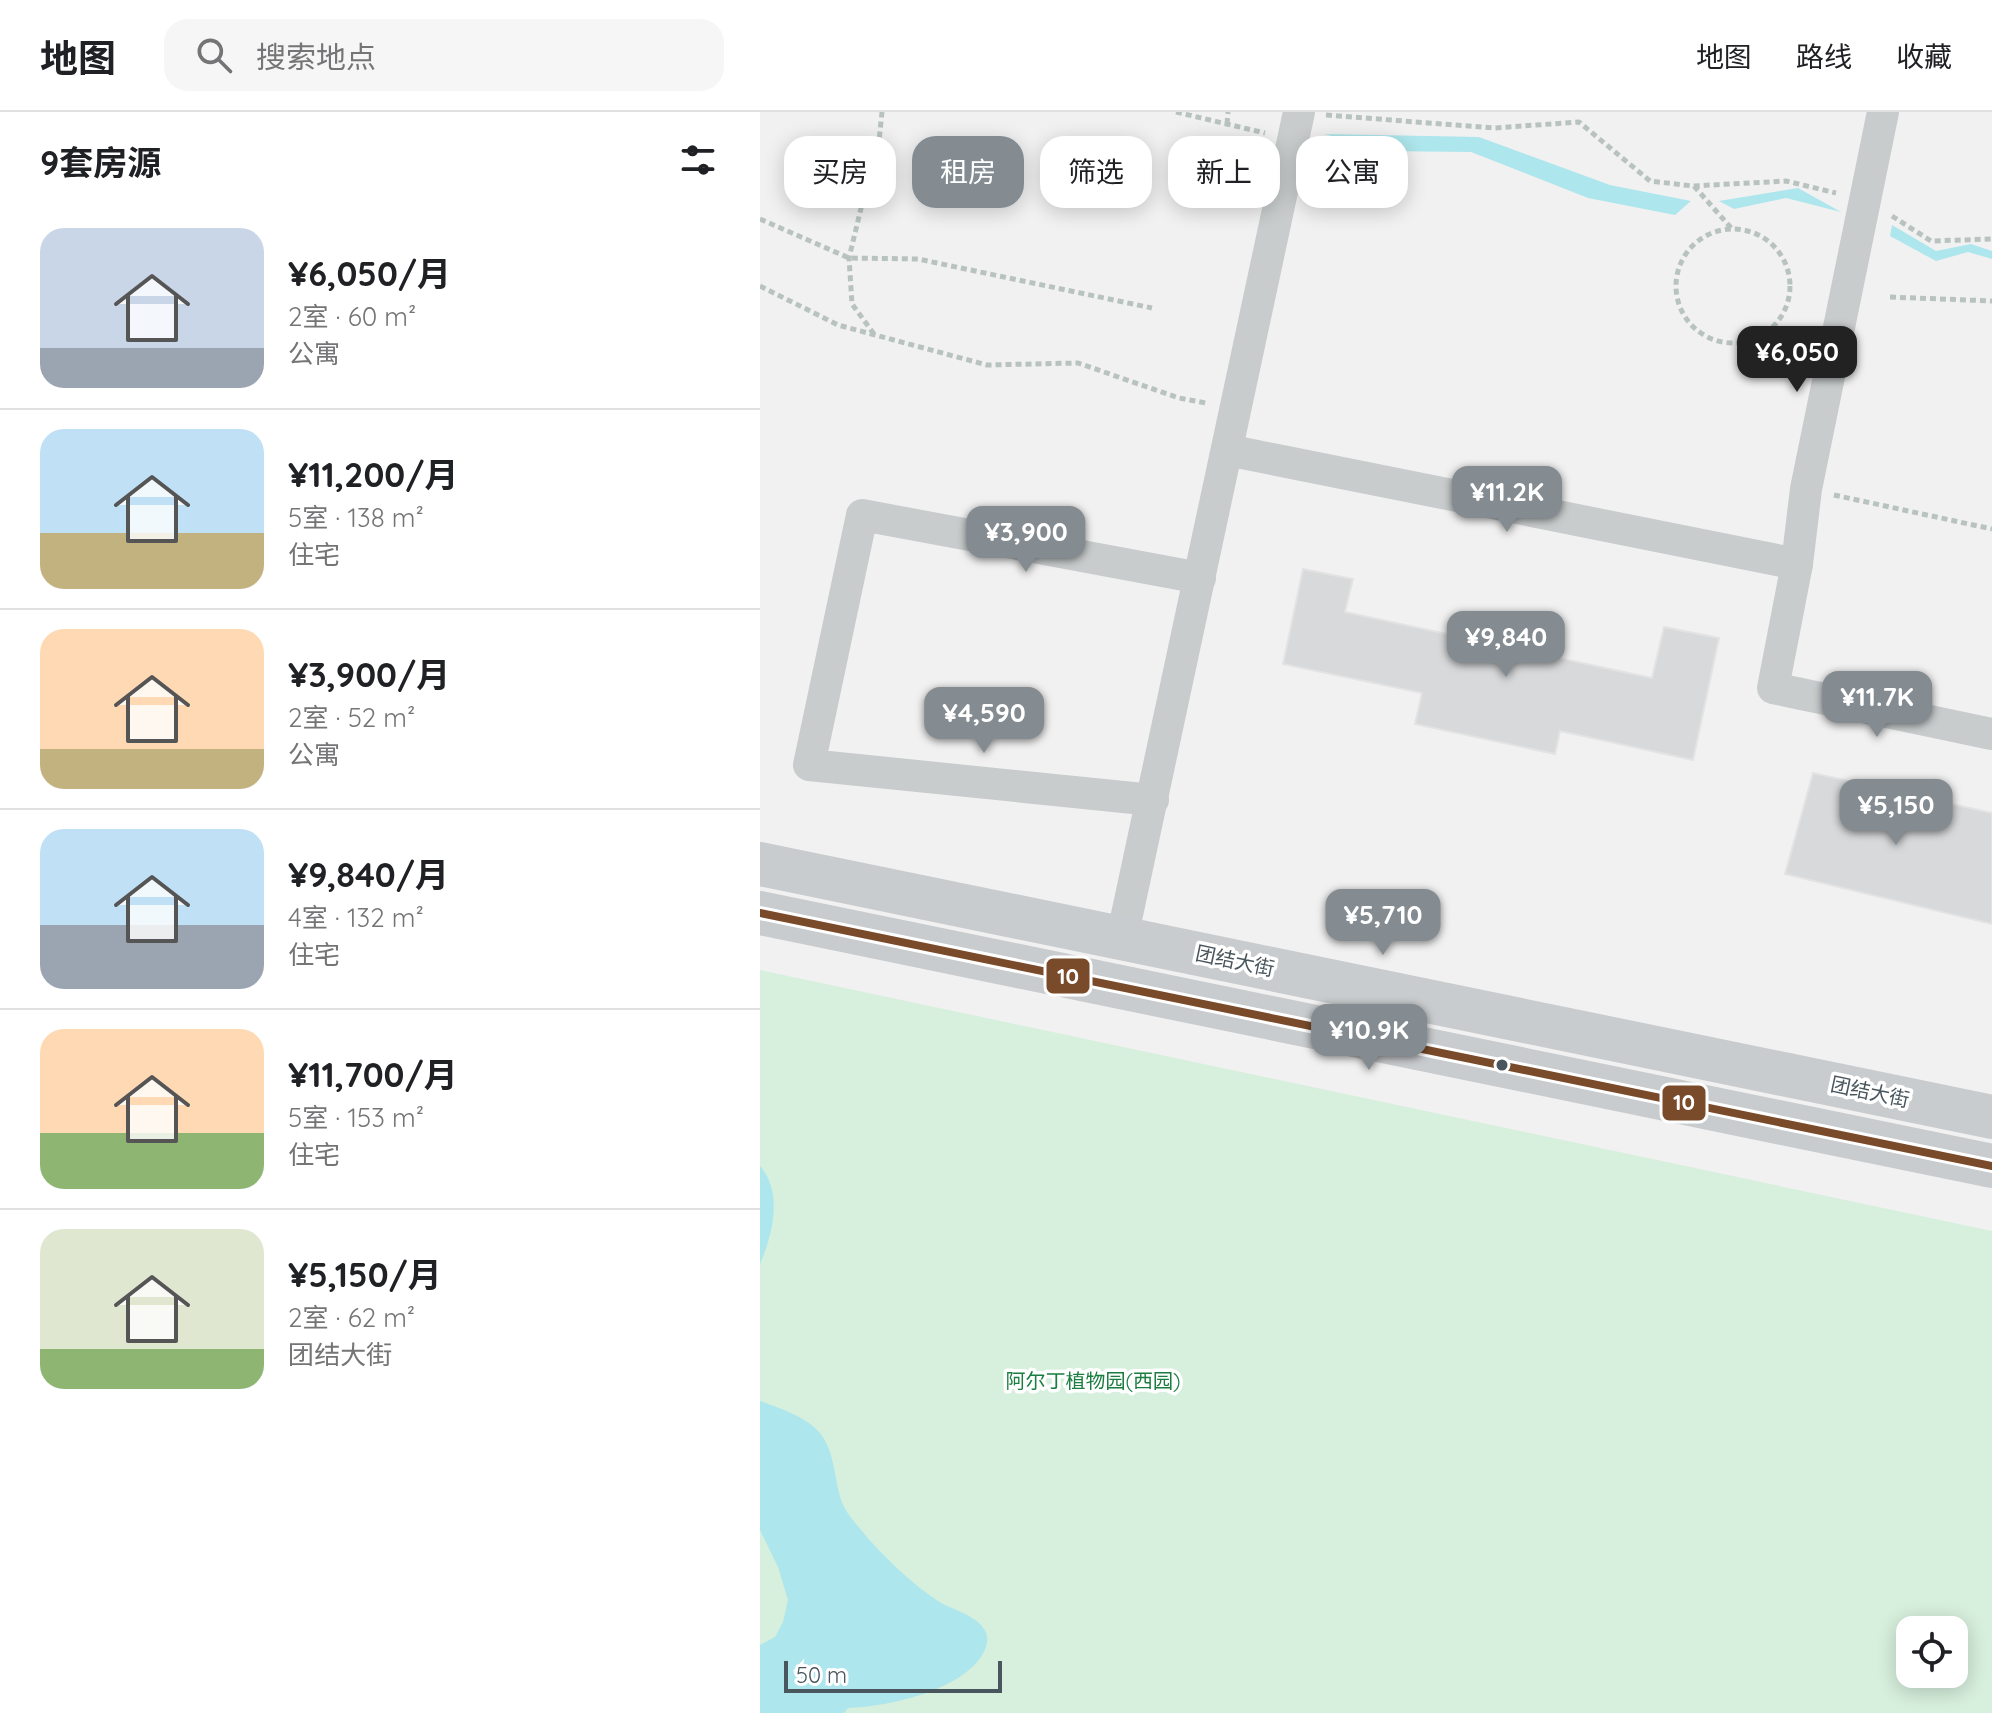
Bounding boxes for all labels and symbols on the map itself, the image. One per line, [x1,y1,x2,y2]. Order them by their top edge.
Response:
pin: ¥6,050 [1732,326,1862,394]
pin: ¥11.2K [1442,466,1572,534]
pin: ¥3,900 [961,506,1091,574]
pin: ¥9,840 [1441,611,1571,679]
pin: ¥11.7K [1812,671,1942,739]
pin: ¥4,590 [919,687,1049,755]
pin: ¥5,150 [1831,779,1961,847]
pin: ¥5,710 [1318,889,1448,957]
street label: 团结大街 [1193,940,1277,981]
line badge: 10 [1045,957,1091,995]
text: 10 [1057,962,1079,990]
pin: ¥10.9K [1304,1004,1434,1072]
unlabelled marker [1494,1057,1510,1073]
street label: 团结大街 [1828,1071,1912,1112]
line badge: 10 [1661,1084,1707,1122]
text: 10 [1673,1088,1695,1116]
park label: 阿尔丁植物园(西园) [1006,1368,1180,1393]
scale bar [784,1657,1002,1693]

